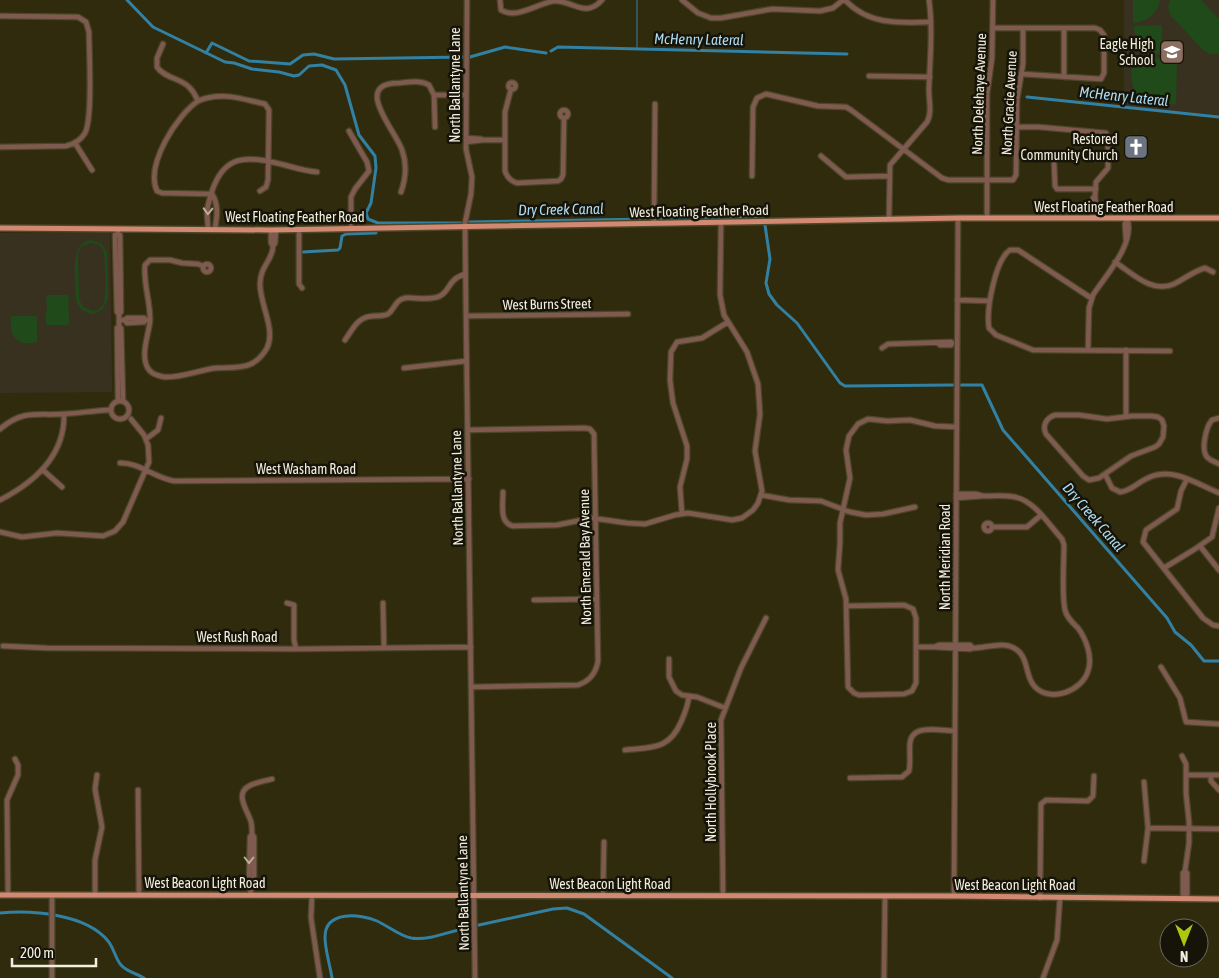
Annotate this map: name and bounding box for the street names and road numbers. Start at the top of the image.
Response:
street label: North Ballantyne Lane [447,27,463,143]
street label: North Delehaye Avenue [969,33,989,155]
street label: North Gracie Avenue [998,50,1020,156]
street label: West Floating Feather Road [1034,199,1174,215]
street label: West Floating Feather Road [629,202,769,220]
street label: West Floating Feather Road [225,209,365,225]
street label: West Burns Street [502,295,592,313]
street label: North Ballantyne Lane [448,430,466,546]
street label: West Washam Road [256,461,356,477]
street label: North Emerald Bay Avenue [576,489,594,625]
street label: North Meridian Road [937,504,953,610]
street label: West Rush Road [196,629,278,645]
street label: North Hollybrook Place [703,722,719,842]
street label: North Ballantyne Lane [454,835,472,951]
street label: West Beacon Light Road [144,875,266,891]
street label: West Beacon Light Road [549,876,671,892]
street label: West Beacon Light Road [954,877,1076,893]

